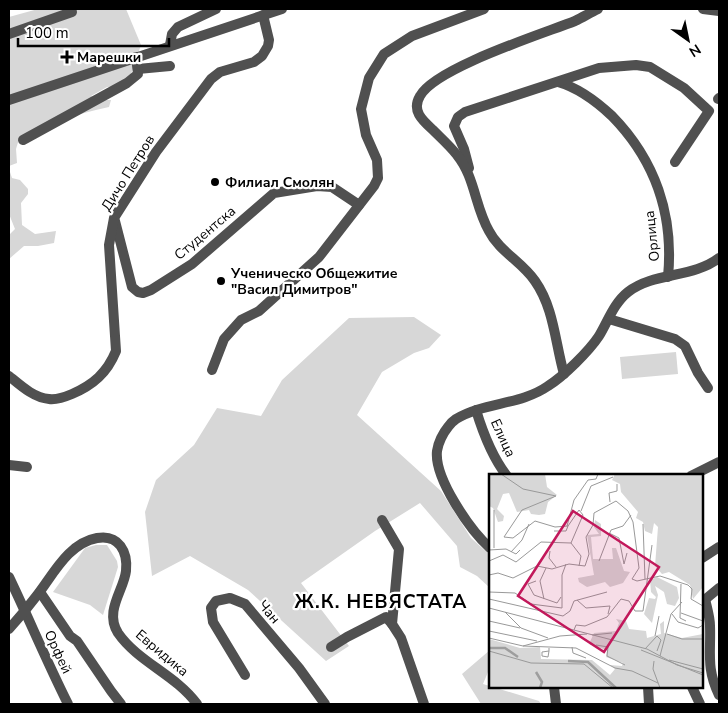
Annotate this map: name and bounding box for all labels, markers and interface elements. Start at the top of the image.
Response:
scale bar [18,15,169,47]
north arrow [663,15,713,65]
text: 100 m [25,23,69,43]
text: N [685,40,704,61]
place label: Марешки [77,48,141,67]
marker: Марешки [61,51,73,63]
street label: Дичо Петров [97,131,159,215]
place label: Филиал Смолян [225,173,335,192]
marker: Филиал Смолян [209,176,221,188]
street label: Студентска [170,202,240,264]
street label: Орлица [640,210,664,262]
place label: Ученическо Общежитие "Васил Димитров" [230,264,398,299]
marker: Ученическо Общежитие "Васил Димитров" [215,275,227,287]
street label: Елица [486,416,520,460]
inset map [489,474,703,688]
district label: Ж.К. НЕВЯСТАТА [295,589,467,615]
street label: Чан [254,596,284,628]
street label: Евридика [132,625,192,681]
street label: Орфей [40,627,76,677]

